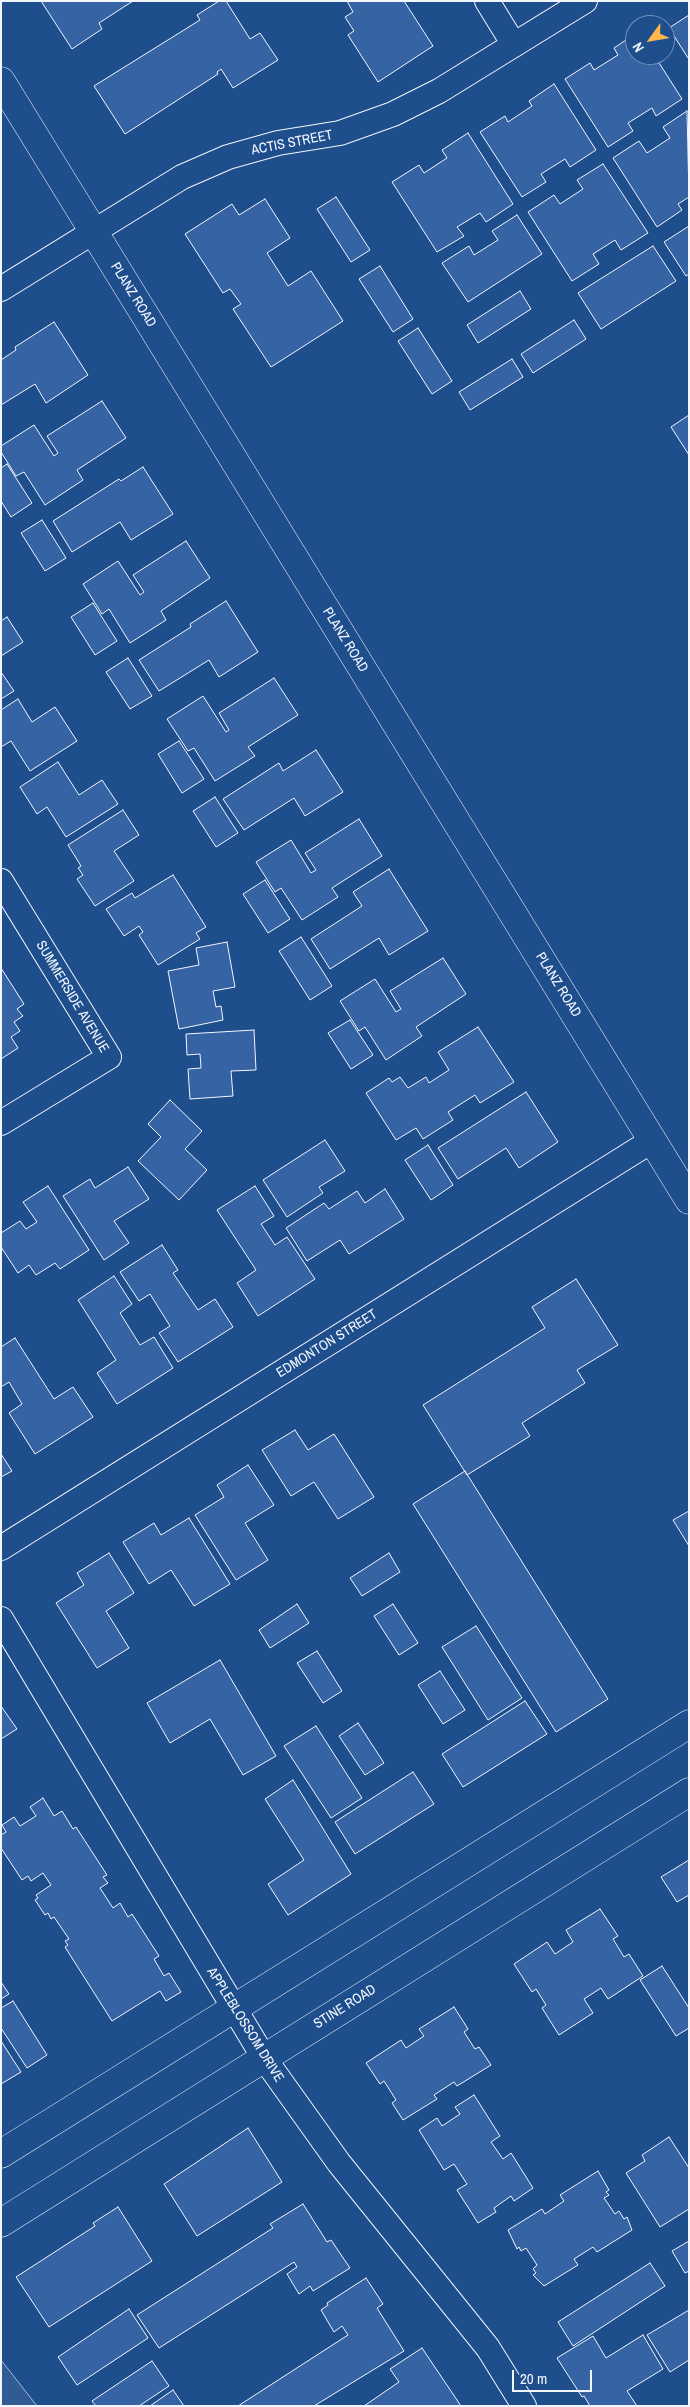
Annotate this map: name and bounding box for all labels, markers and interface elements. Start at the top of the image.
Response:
north arrow [625,15,675,65]
text: N [628,39,648,56]
street label: ACTIS STREET [250,127,334,159]
street label: PLANZ ROAD [106,259,160,331]
street label: PLANZ ROAD [318,604,372,676]
street label: SUMMERSIDE AVENUE [32,938,112,1056]
street label: PLANZ ROAD [531,949,585,1021]
street label: EDMONTON STREET [274,1306,380,1382]
street label: APPLEBLOSSOM DRIVE [203,1965,287,2085]
street label: STINE ROAD [311,1981,379,2033]
scale bar [515,2360,595,2392]
text: 20 m [520,2368,547,2389]

